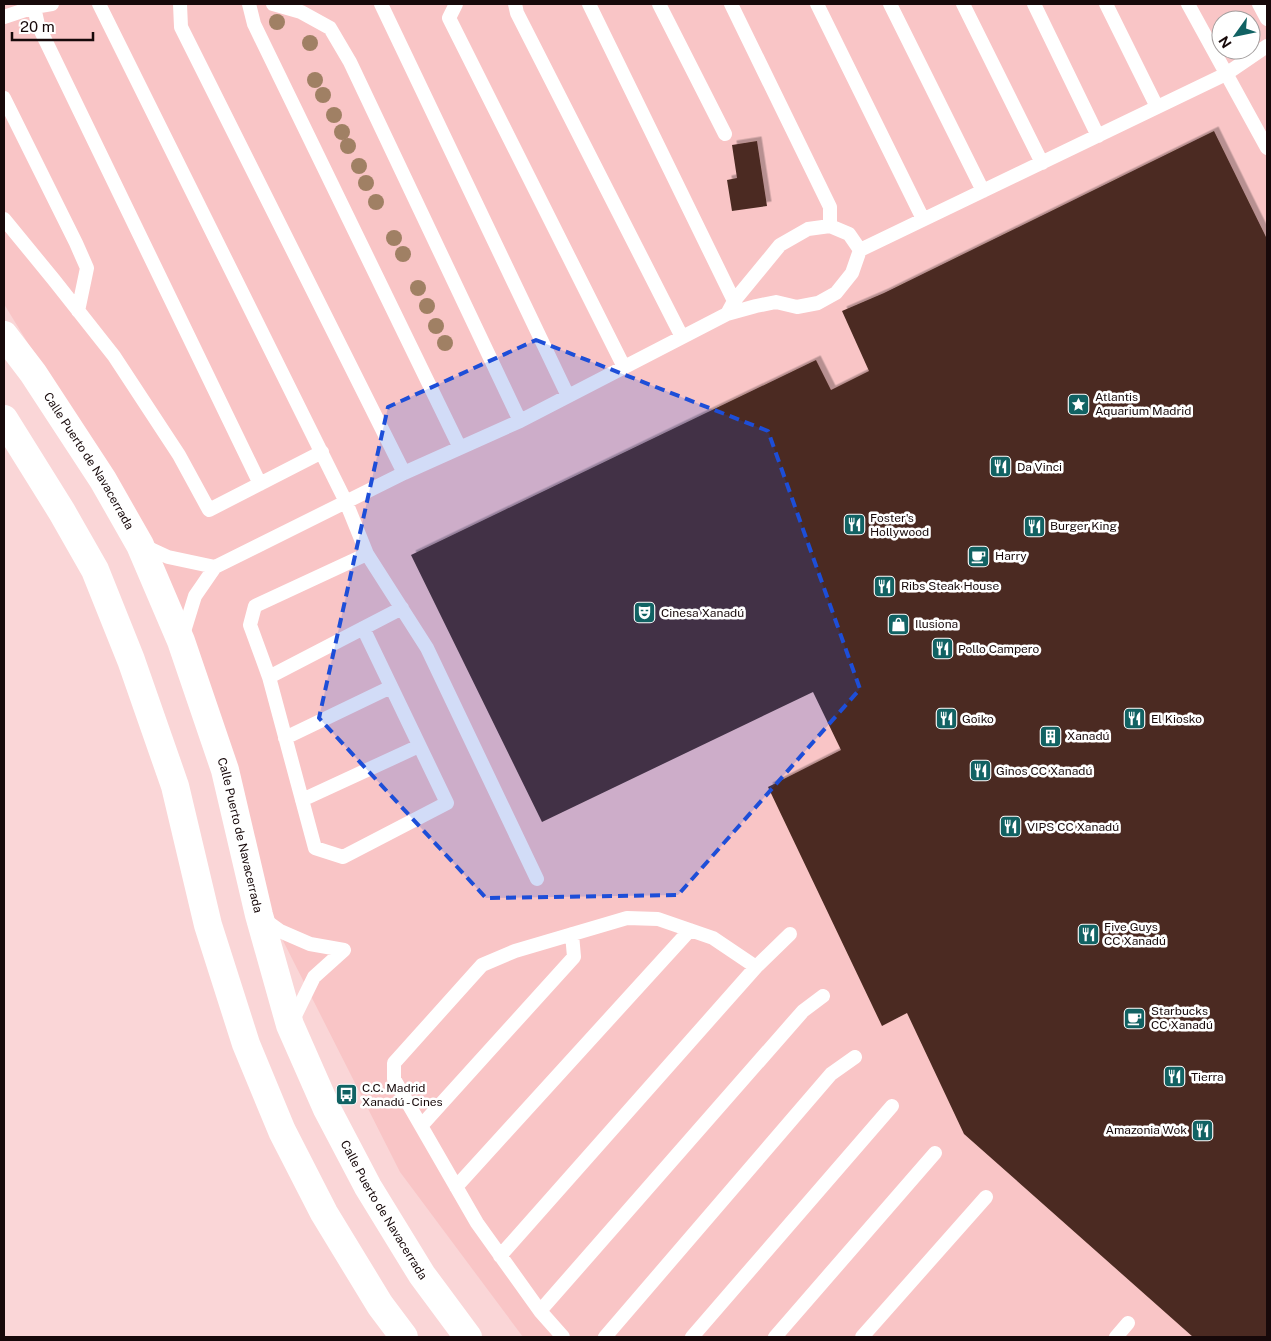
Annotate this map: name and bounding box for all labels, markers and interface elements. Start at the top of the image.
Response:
scale bar [12,10,94,42]
north arrow [1211,10,1261,60]
text: 20 m [20,18,55,35]
text: N [1215,33,1235,51]
street label: Calle Puerto de Navacerrada [41,390,137,532]
place label: Atlantis Aquarium Madrid [1095,390,1191,418]
place icon: Atlantis Aquarium Madrid [1067,392,1091,416]
restaurant icon: Da Vinci [989,455,1013,479]
place label: Da Vinci [1017,460,1062,474]
place label: Foster's Hollywood [870,511,929,539]
restaurant icon: Foster's Hollywood [842,513,866,537]
restaurant icon: Burger King [1022,514,1046,538]
place label: Burger King [1050,519,1117,533]
cafe icon: Harry [967,544,991,568]
place label: Harry [995,549,1027,563]
restaurant icon: Ribs Steak House [873,574,897,598]
place label: Ribs Steak House [901,579,999,593]
theatre icon: Cinesa Xanadú [633,601,657,625]
place label: Cinesa Xanadú [661,606,744,620]
shop icon: Ilusiona [887,612,911,636]
place label: Ilusiona [915,617,958,631]
restaurant icon: Pollo Campero [930,637,954,661]
place label: Pollo Campero [958,642,1039,656]
restaurant icon: Goiko [934,707,958,731]
restaurant icon: El Kiosko [1123,707,1147,731]
place label: Goiko [962,712,994,726]
place label: El Kiosko [1151,712,1202,726]
building icon: Xanadú [1039,724,1063,748]
place label: Xanadú [1067,729,1110,743]
street label: Calle Puerto de Navacerrada [214,756,265,914]
restaurant icon: Ginos CC Xanadú [968,759,992,783]
place label: Ginos CC Xanadú [996,764,1092,778]
restaurant icon: VIPS CC Xanadú [999,815,1023,839]
place label: VIPS CC Xanadú [1027,820,1119,834]
place label: Five Guys CC Xanadú [1104,920,1166,948]
restaurant icon: Five Guys CC Xanadú [1076,922,1100,946]
place label: Starbucks CC Xanadú [1151,1004,1213,1032]
cafe icon: Starbucks CC Xanadú [1123,1006,1147,1030]
restaurant icon: Tierra [1163,1065,1187,1089]
place label: Tierra [1191,1070,1224,1084]
place label: C.C. Madrid Xanadú - Cines [362,1081,443,1109]
bus stop icon: C.C. Madrid Xanadú - Cines [334,1083,358,1107]
restaurant icon: Amazonia Wok [1191,1118,1215,1142]
place label: Amazonia Wok [1105,1123,1187,1137]
street label: Calle Puerto de Navacerrada [338,1138,430,1282]

